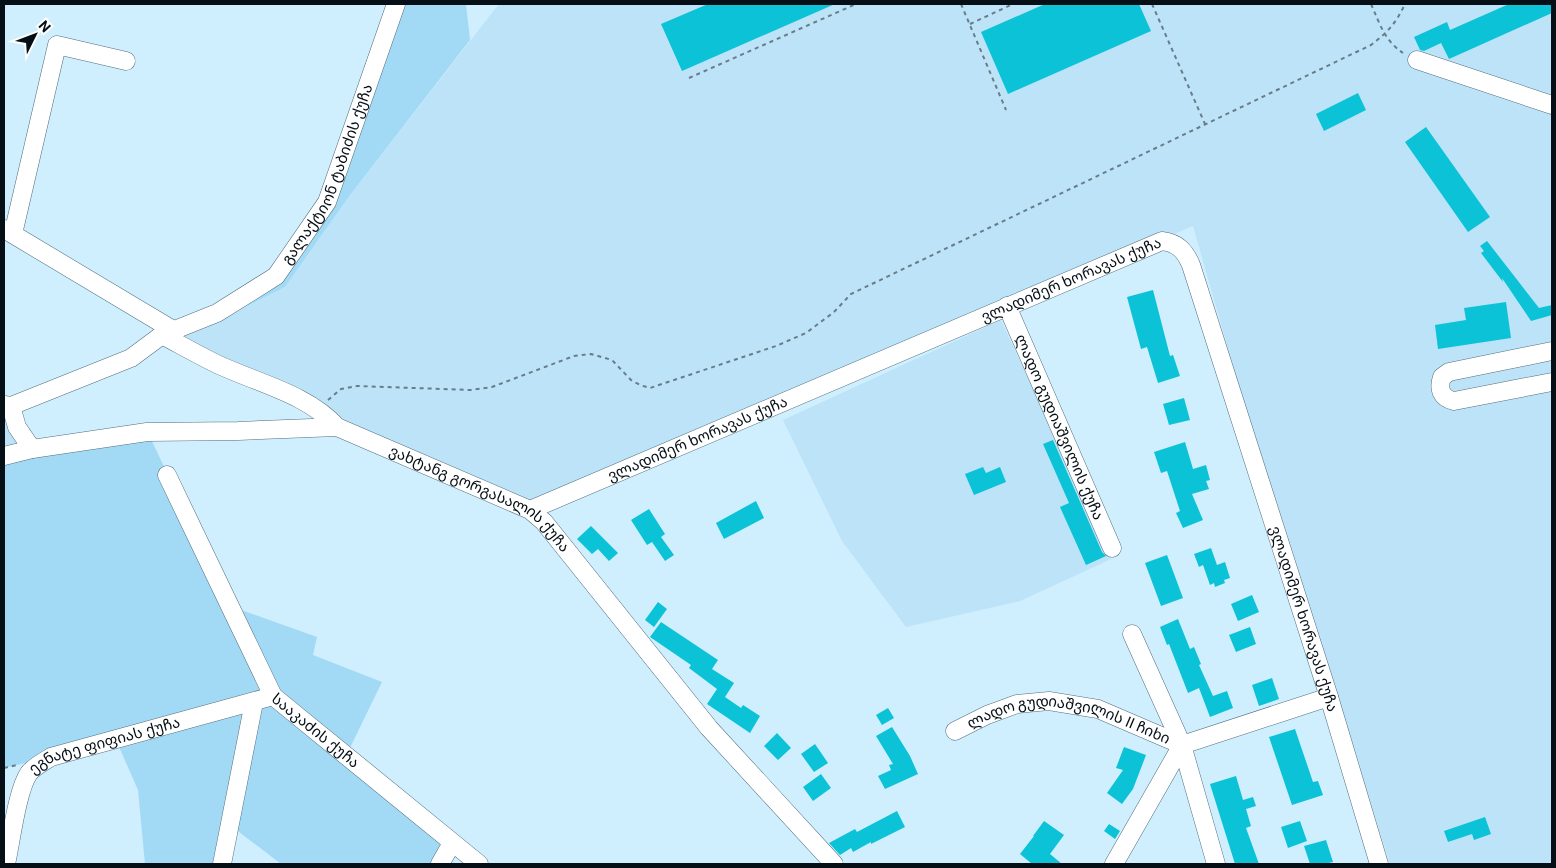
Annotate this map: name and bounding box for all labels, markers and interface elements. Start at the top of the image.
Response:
north arrow [10,10,60,60]
text: N [35,17,54,35]
street label: გალაქტიონ ტაბიძის ქუჩა [278,82,376,268]
street label: ვლადიმერ ხორავას ქუჩა [978,233,1164,326]
street label: ლადო გუდიაშვილის ქუჩა [1011,332,1108,523]
street label: ვლადიმერ ხორავას ქუჩა [605,392,790,485]
street label: ვახტანგ გორგასალის ქუჩა [387,442,574,556]
street label: ვლადიმერ ხორავას ქუჩა [1266,524,1342,714]
street label: სააკაძის ქუჩა [268,690,363,772]
street label: ლადო გუდიაშვილის II ჩიხი [964,692,1173,748]
street label: ეგნატე ფიფიას ქუჩა [25,713,182,778]

